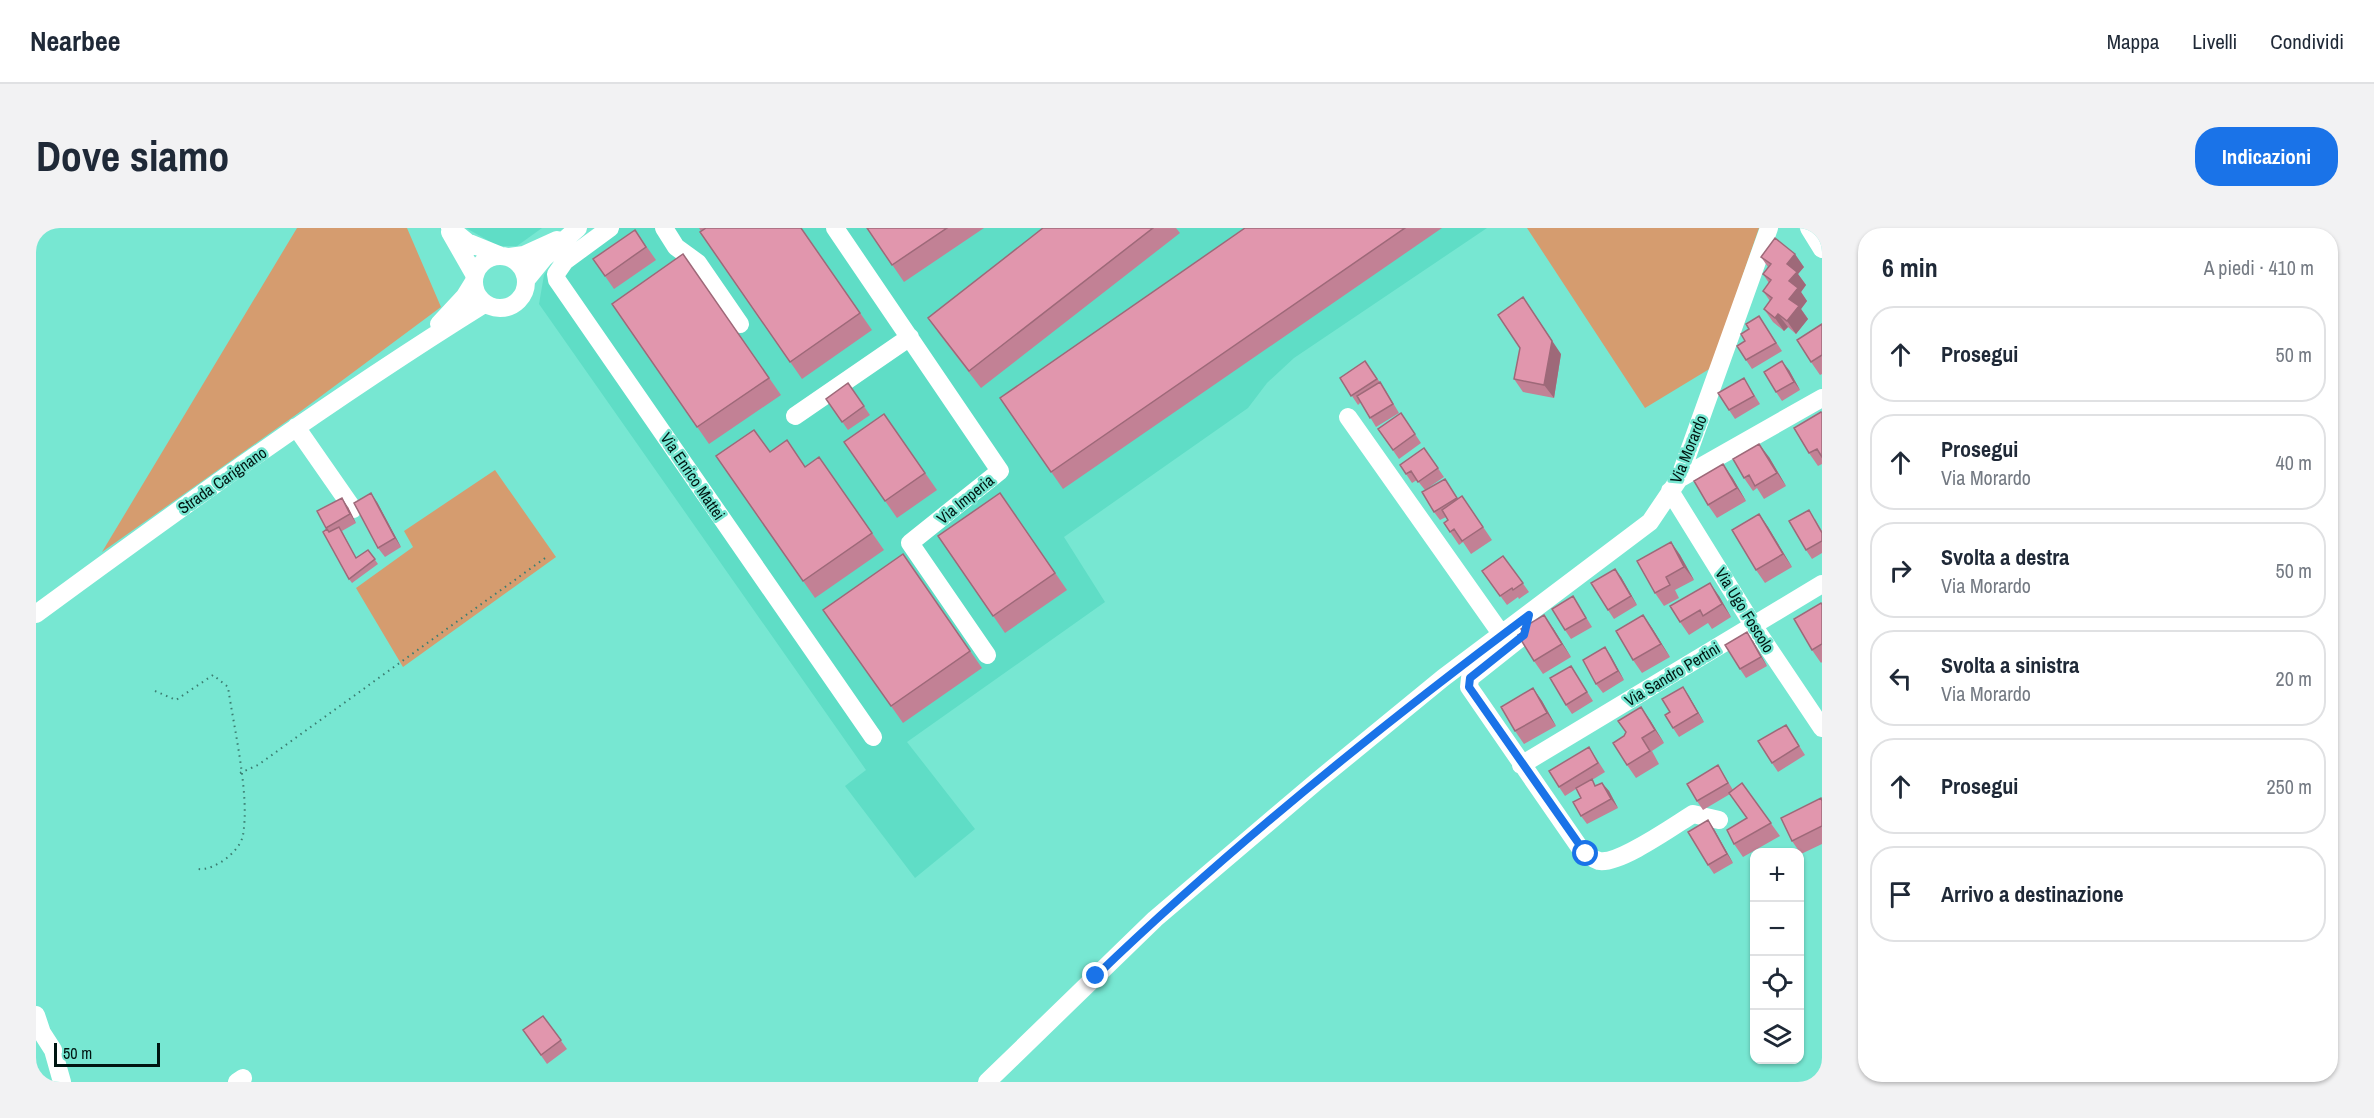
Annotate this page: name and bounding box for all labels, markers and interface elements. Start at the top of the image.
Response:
text: Nearbee [30,22,121,60]
text: Mappa [2107,27,2159,56]
text: Livelli [2192,27,2237,56]
text: Condividi [2270,27,2344,56]
button: Indicazioni [2195,127,2338,186]
text: Dove siamo [36,128,229,184]
text: 6 min [1882,250,1938,285]
text: A piedi · 410 m [2204,254,2314,281]
icon: ahead [1884,338,1917,371]
text: Prosegui [1941,339,2018,369]
text: 50 m [2276,341,2312,368]
street label: Via Morardo [1664,412,1712,486]
street label: Via Enrico Mattei [656,428,730,524]
text: Prosegui [1941,434,2018,464]
street label: Strada Carignano [173,441,271,519]
icon: ahead [1884,446,1917,479]
text: 40 m [2276,449,2312,476]
text: Via Morardo [1941,464,2031,491]
street label: Via Imperia [932,469,999,529]
text: Svolta a destra [1941,542,2069,572]
icon: right [1884,554,1917,587]
text: 50 m [2276,557,2312,584]
street label: Via Ugo Foscolo [1710,563,1780,657]
text: Via Morardo [1941,572,2031,599]
street label: Via Sandro Pertini [1620,637,1724,711]
text: Svolta a sinistra [1941,650,2079,680]
icon: left [1884,662,1917,695]
text: 20 m [2276,665,2312,692]
text: Via Morardo [1941,680,2031,707]
icon: ahead [1884,770,1917,803]
text: Prosegui [1941,771,2018,801]
text: 250 m [2266,773,2312,800]
route start [1572,840,1598,866]
map controls [1750,848,1804,1064]
button: + [1750,848,1804,902]
icon: arrive [1884,878,1917,911]
text: Arrivo a destinazione [1941,879,2123,909]
button: − [1750,902,1804,956]
button: locate [1750,956,1804,1010]
route end [1082,962,1108,988]
button: layers [1750,1010,1804,1064]
scale bar [54,1040,160,1068]
text: 50 m [63,1042,92,1064]

